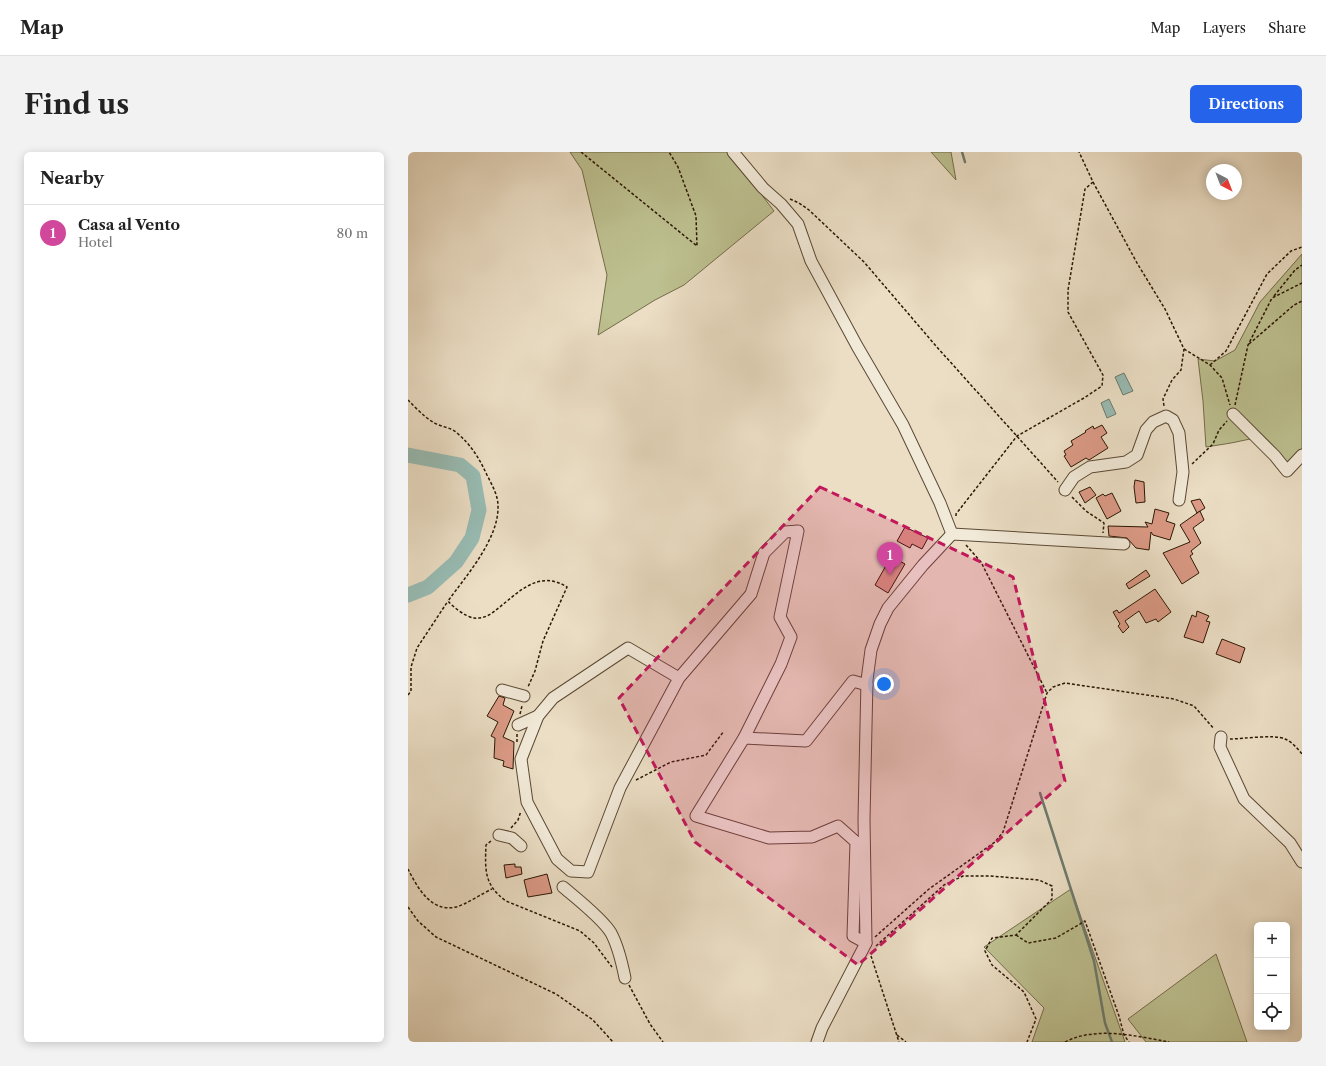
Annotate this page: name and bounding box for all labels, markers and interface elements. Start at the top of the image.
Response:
text: Map [20,16,64,39]
text: Map [1150,19,1180,37]
text: Layers [1202,19,1246,37]
text: Share [1268,19,1306,37]
button: Directions [1190,85,1302,123]
text: Find us [24,87,129,121]
north arrow [1206,164,1242,200]
text: Nearby [40,168,104,188]
text: Casa al Vento [78,215,180,234]
text: 1 [50,225,56,241]
text: 80 m [336,225,368,241]
text: Hotel [78,234,113,250]
pin: 1 [877,542,903,575]
your location [874,674,894,694]
map controls [1254,922,1290,1030]
button: + [1254,922,1290,958]
button: − [1254,958,1290,994]
button: locate [1254,994,1290,1030]

